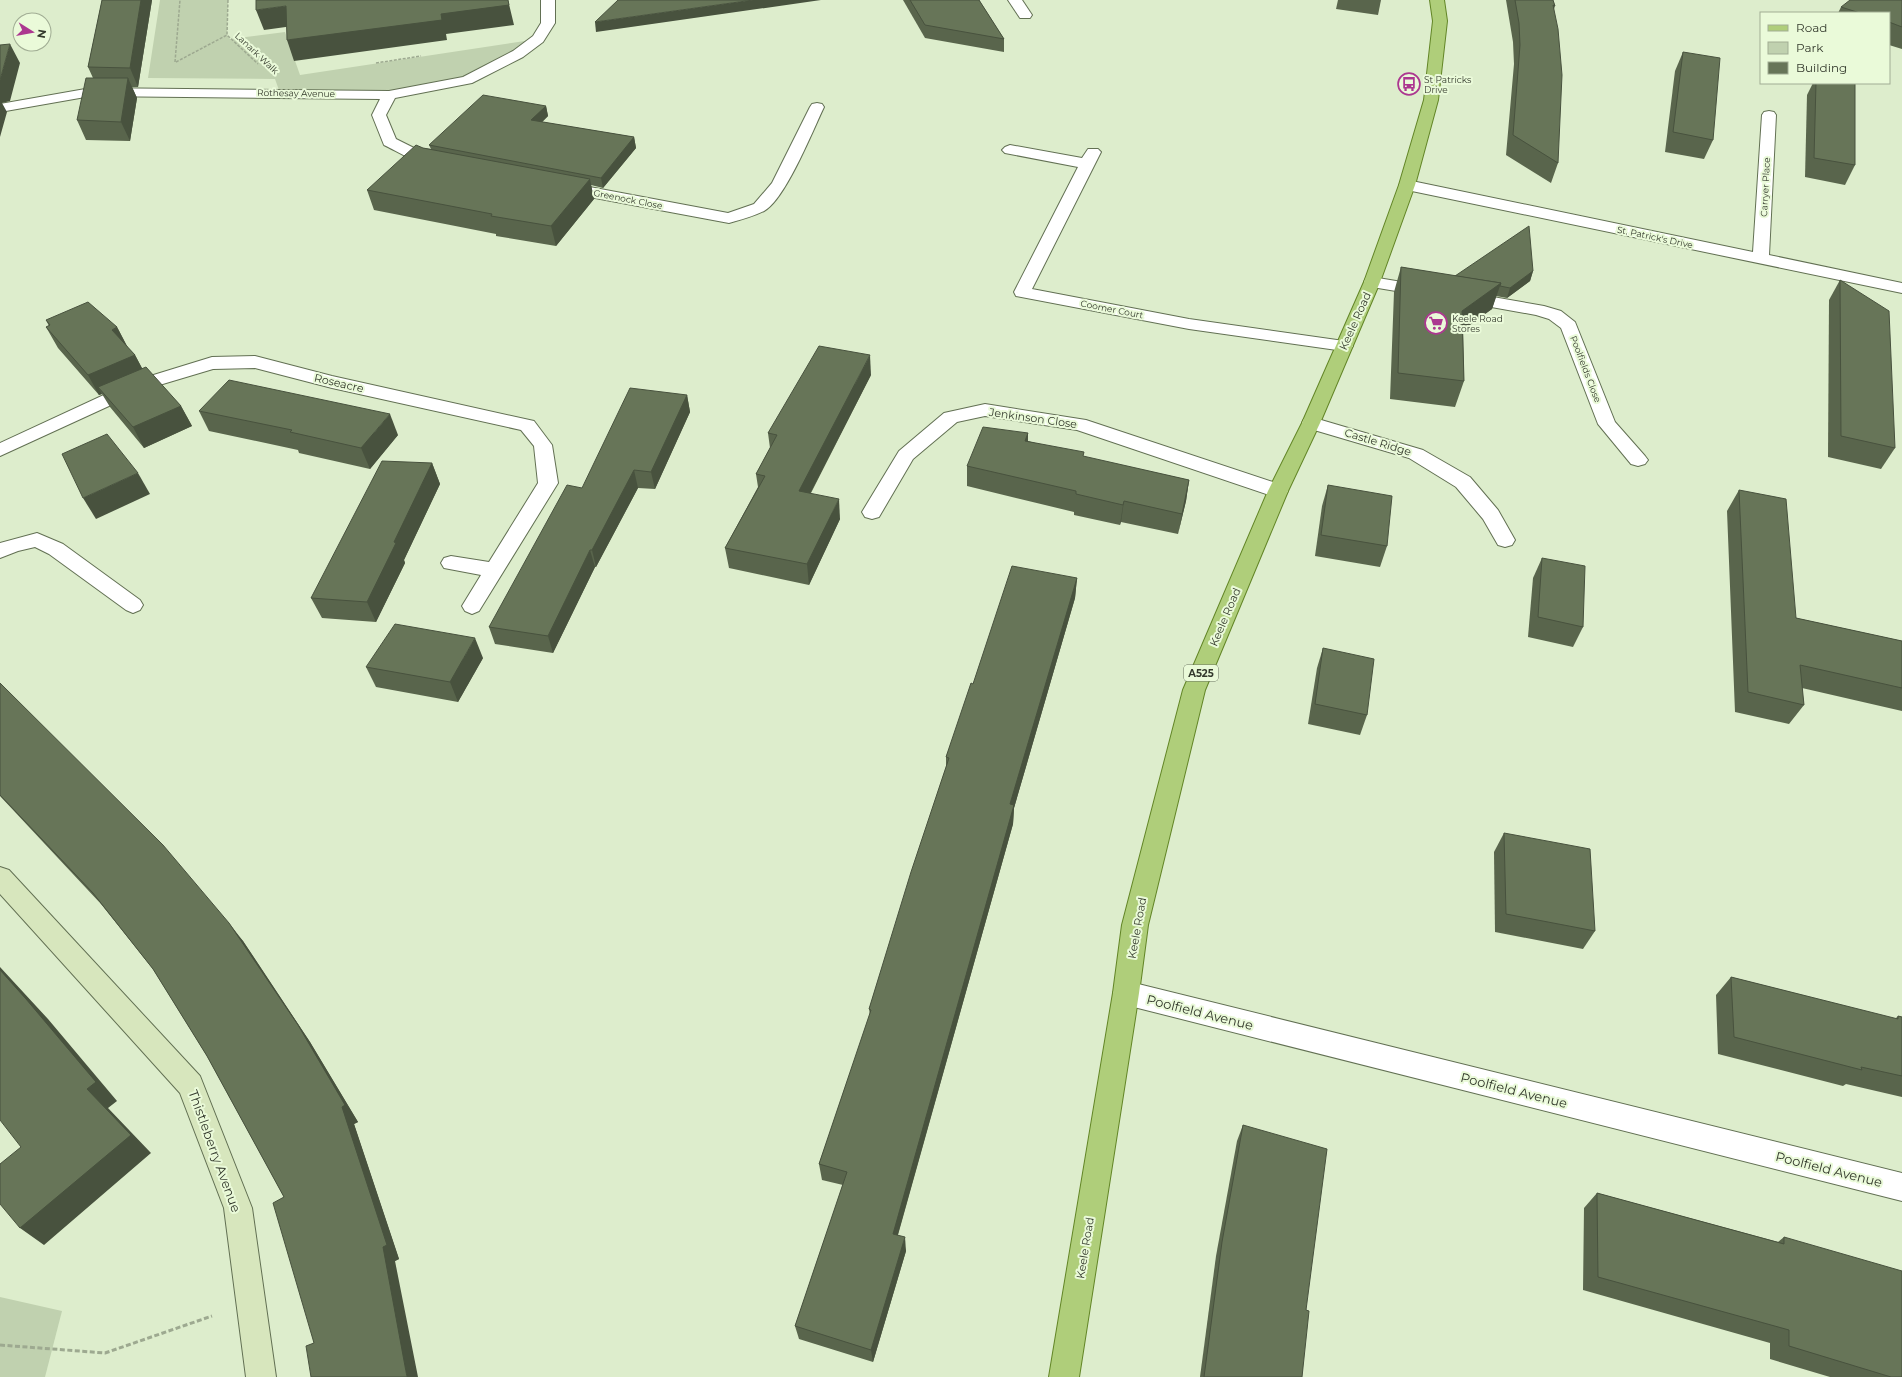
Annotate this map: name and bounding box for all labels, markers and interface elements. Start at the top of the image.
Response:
north arrow [12,12,52,52]
legend [1760,12,1890,84]
text: Road [1796,20,1827,35]
text: N [34,28,50,40]
street label: Lanark Walk [233,30,282,77]
text: Park [1796,40,1824,55]
text: Building [1796,60,1847,75]
bus stop icon: St Patricks Drive [1396,71,1422,97]
place label: St Patricks Drive [1424,74,1472,95]
street label: Rothesay Avenue [257,87,336,99]
street label: Carryer Place [1758,156,1772,217]
street label: Greenock Close [593,187,664,211]
street label: St. Patrick's Drive [1616,224,1695,251]
street label: Keele Road [1336,290,1374,352]
street label: Coomer Court [1080,298,1145,321]
supermarket icon: Keele Road Stores [1423,310,1449,336]
place label: Keele Road Stores [1452,313,1503,334]
street label: Poolfields Close [1568,334,1604,404]
street label: Roseacre [313,371,365,396]
street label: Jenkinson Close [987,405,1078,431]
street label: Castle Ridge [1343,425,1413,459]
street label: Keele Road [1206,586,1244,648]
road number: A525 [1184,665,1218,681]
street label: Keele Road [1125,896,1149,960]
street label: Poolfield Avenue [1145,991,1255,1033]
street label: Poolfield Avenue [1459,1069,1569,1111]
street label: Thistleberry Avenue [185,1088,245,1215]
street label: Poolfield Avenue [1774,1148,1884,1190]
street label: Keele Road [1073,1216,1097,1280]

